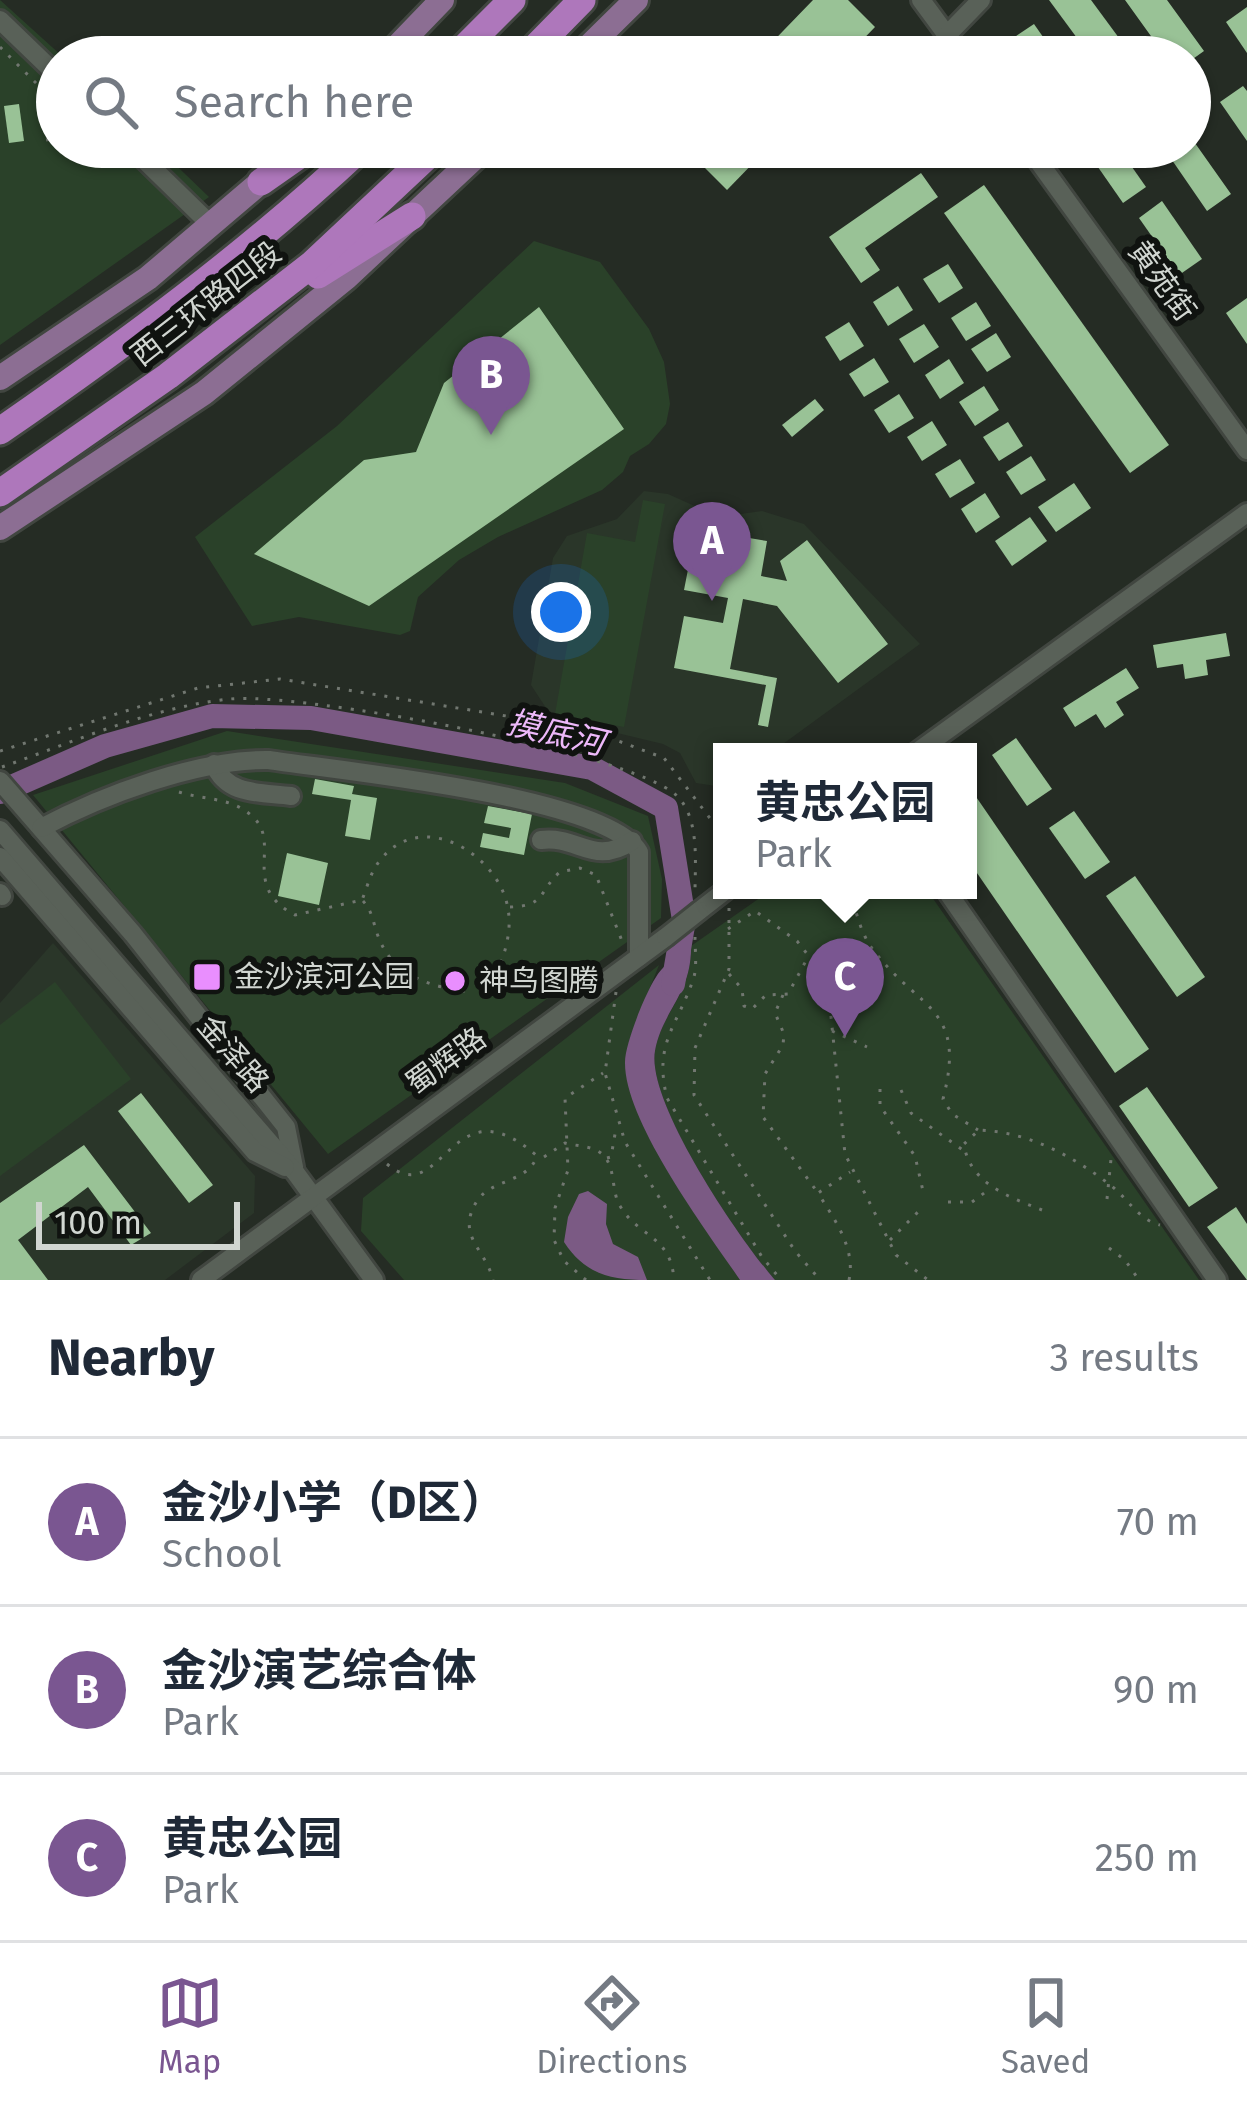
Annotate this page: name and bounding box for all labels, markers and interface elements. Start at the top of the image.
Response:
search box [36,36,1211,168]
icon: search [78,69,144,135]
text: Search here [174,75,414,129]
street label: 西三环路四段 [124,234,288,374]
street label: 黄苑街 [1121,234,1203,328]
pin: B [452,336,530,435]
pin: A [673,502,751,601]
your location [531,582,591,642]
water label: 摸底河 [503,702,614,765]
popup [713,743,977,899]
text: 黄忠公园 [755,776,935,830]
text: Park [755,831,832,877]
pin: C [806,938,884,1037]
place label: 金沙滨河公园 [234,959,414,995]
marker: 金沙滨河公园 [191,961,223,993]
place label: 神鸟图腾 [479,963,599,999]
marker: 神鸟图腾 [442,968,468,994]
street label: 金泽路 [190,1008,276,1100]
street label: 蜀辉路 [399,1020,493,1102]
scale bar [36,1196,240,1249]
text: 100 m [54,1203,142,1243]
text: Nearby [48,1327,214,1389]
text: 3 results [1049,1335,1199,1381]
text: 金沙小学（D区） [162,1476,506,1530]
text: A [75,1499,99,1545]
text: 70 m [1117,1499,1199,1545]
text: School [162,1531,282,1577]
text: 金沙演艺综合体 [162,1644,477,1698]
text: B [75,1667,99,1713]
text: 90 m [1113,1667,1199,1713]
text: Park [162,1699,239,1745]
text: 黄忠公园 [162,1812,342,1866]
text: C [76,1835,98,1881]
text: 250 m [1095,1835,1199,1881]
text: Park [162,1867,239,1913]
tab: Map [157,1970,223,2082]
tab: Directions [536,1970,688,2082]
tab: Saved [1001,1970,1090,2082]

